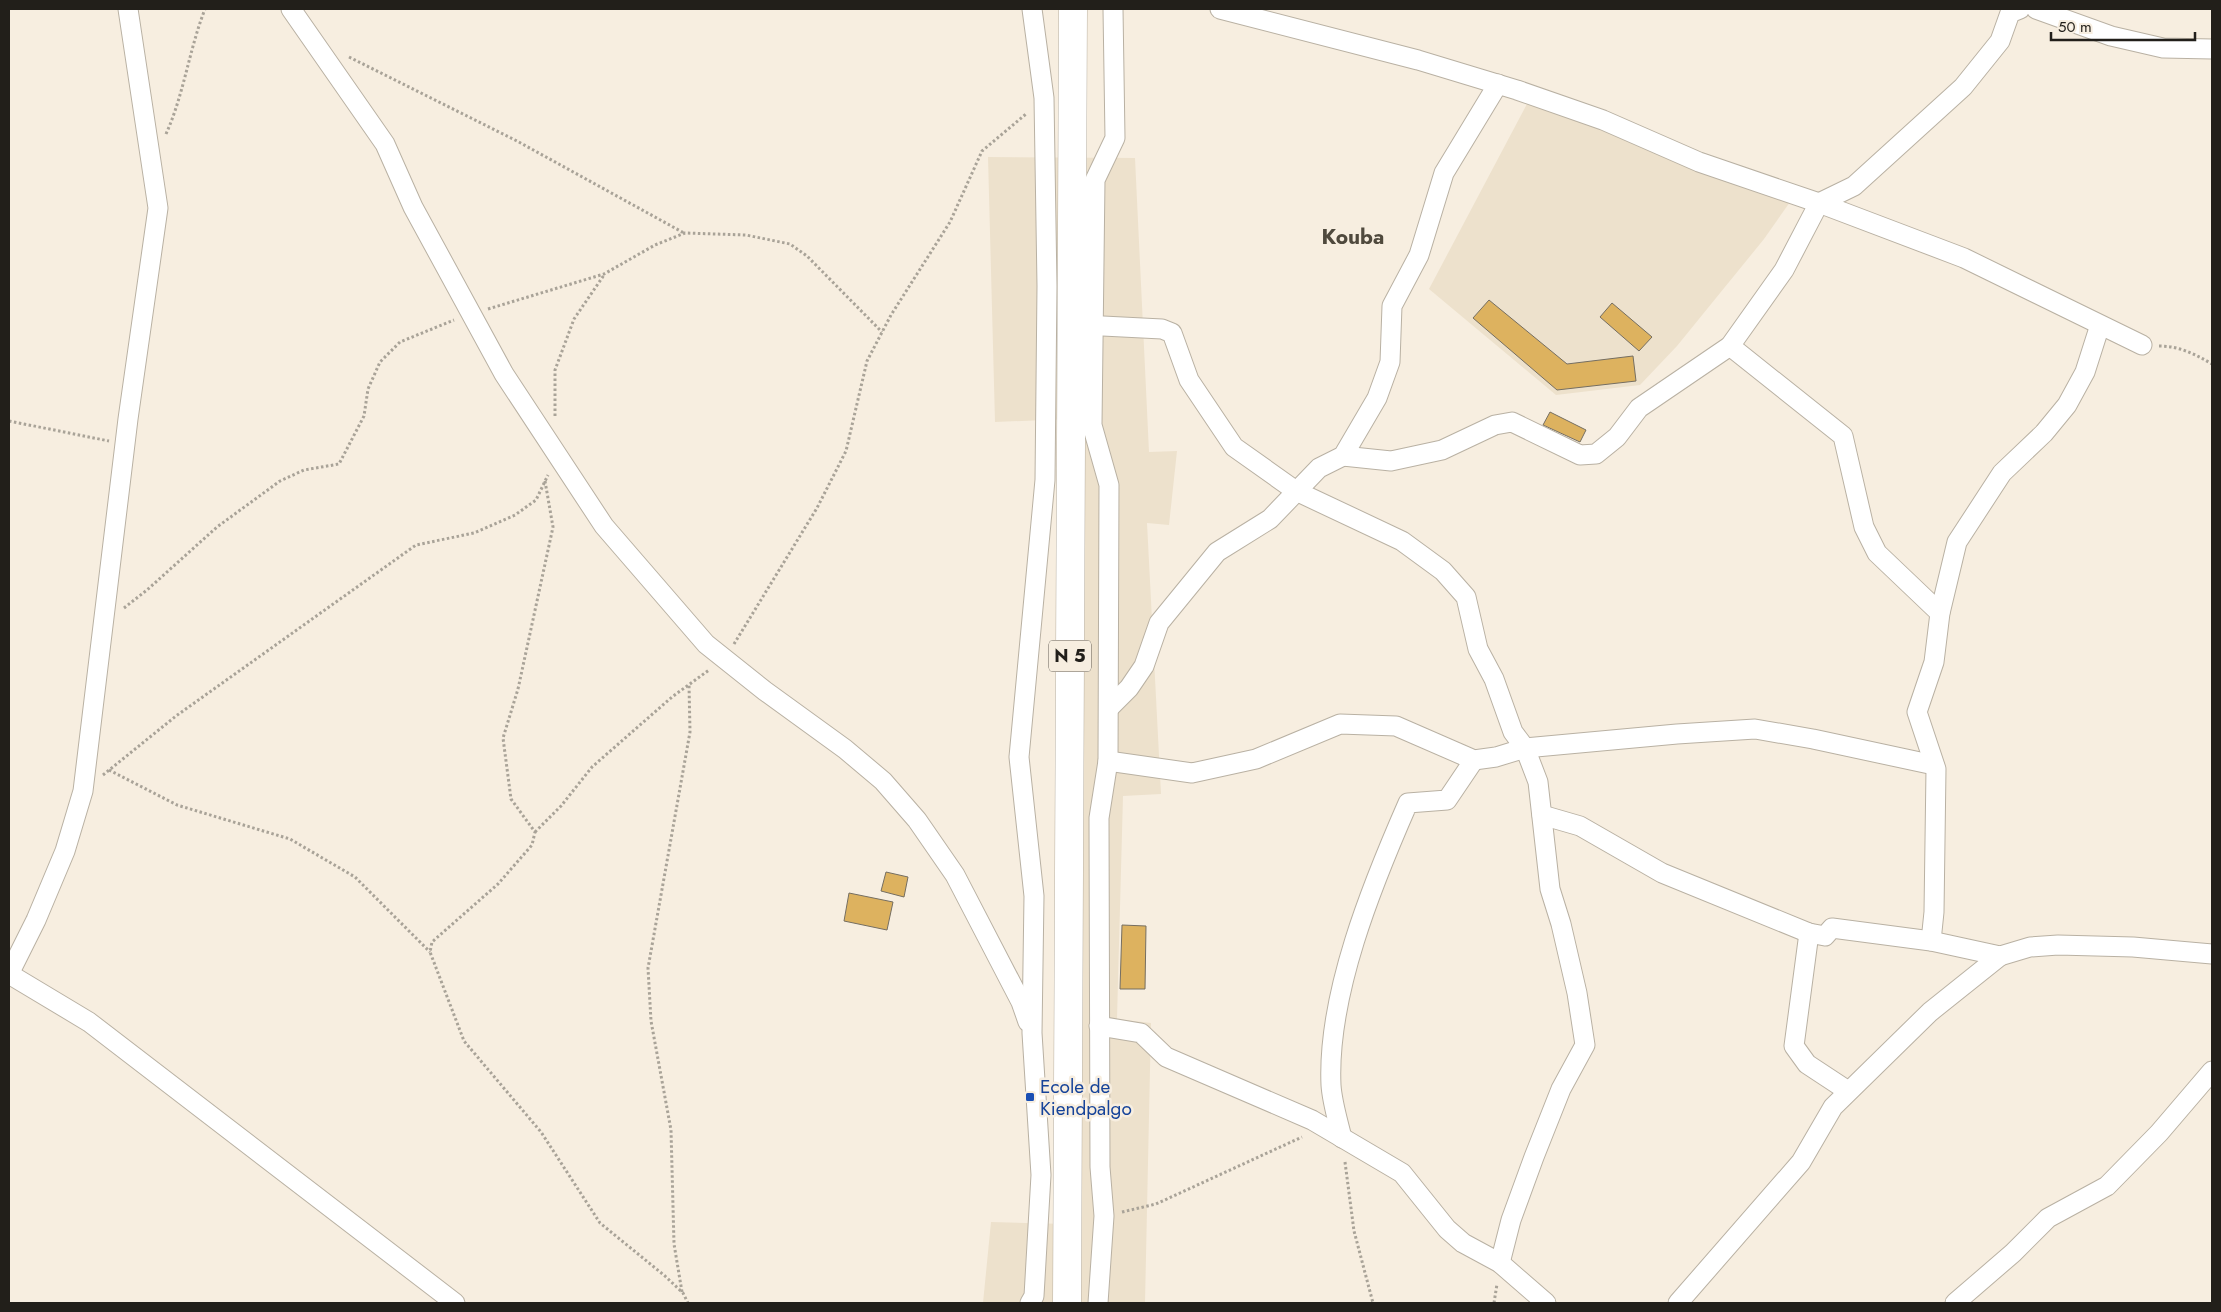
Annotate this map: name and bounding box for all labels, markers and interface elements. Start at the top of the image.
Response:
scale bar [2051,10,2195,42]
text: 50 m [2058,16,2092,38]
district label: Kouba [1322,222,1384,252]
road number: N 5 [1049,640,1091,671]
place label: Ecole de Kiendpalgo [1040,1073,1132,1122]
marker: Ecole de Kiendpalgo [1024,1091,1036,1103]

